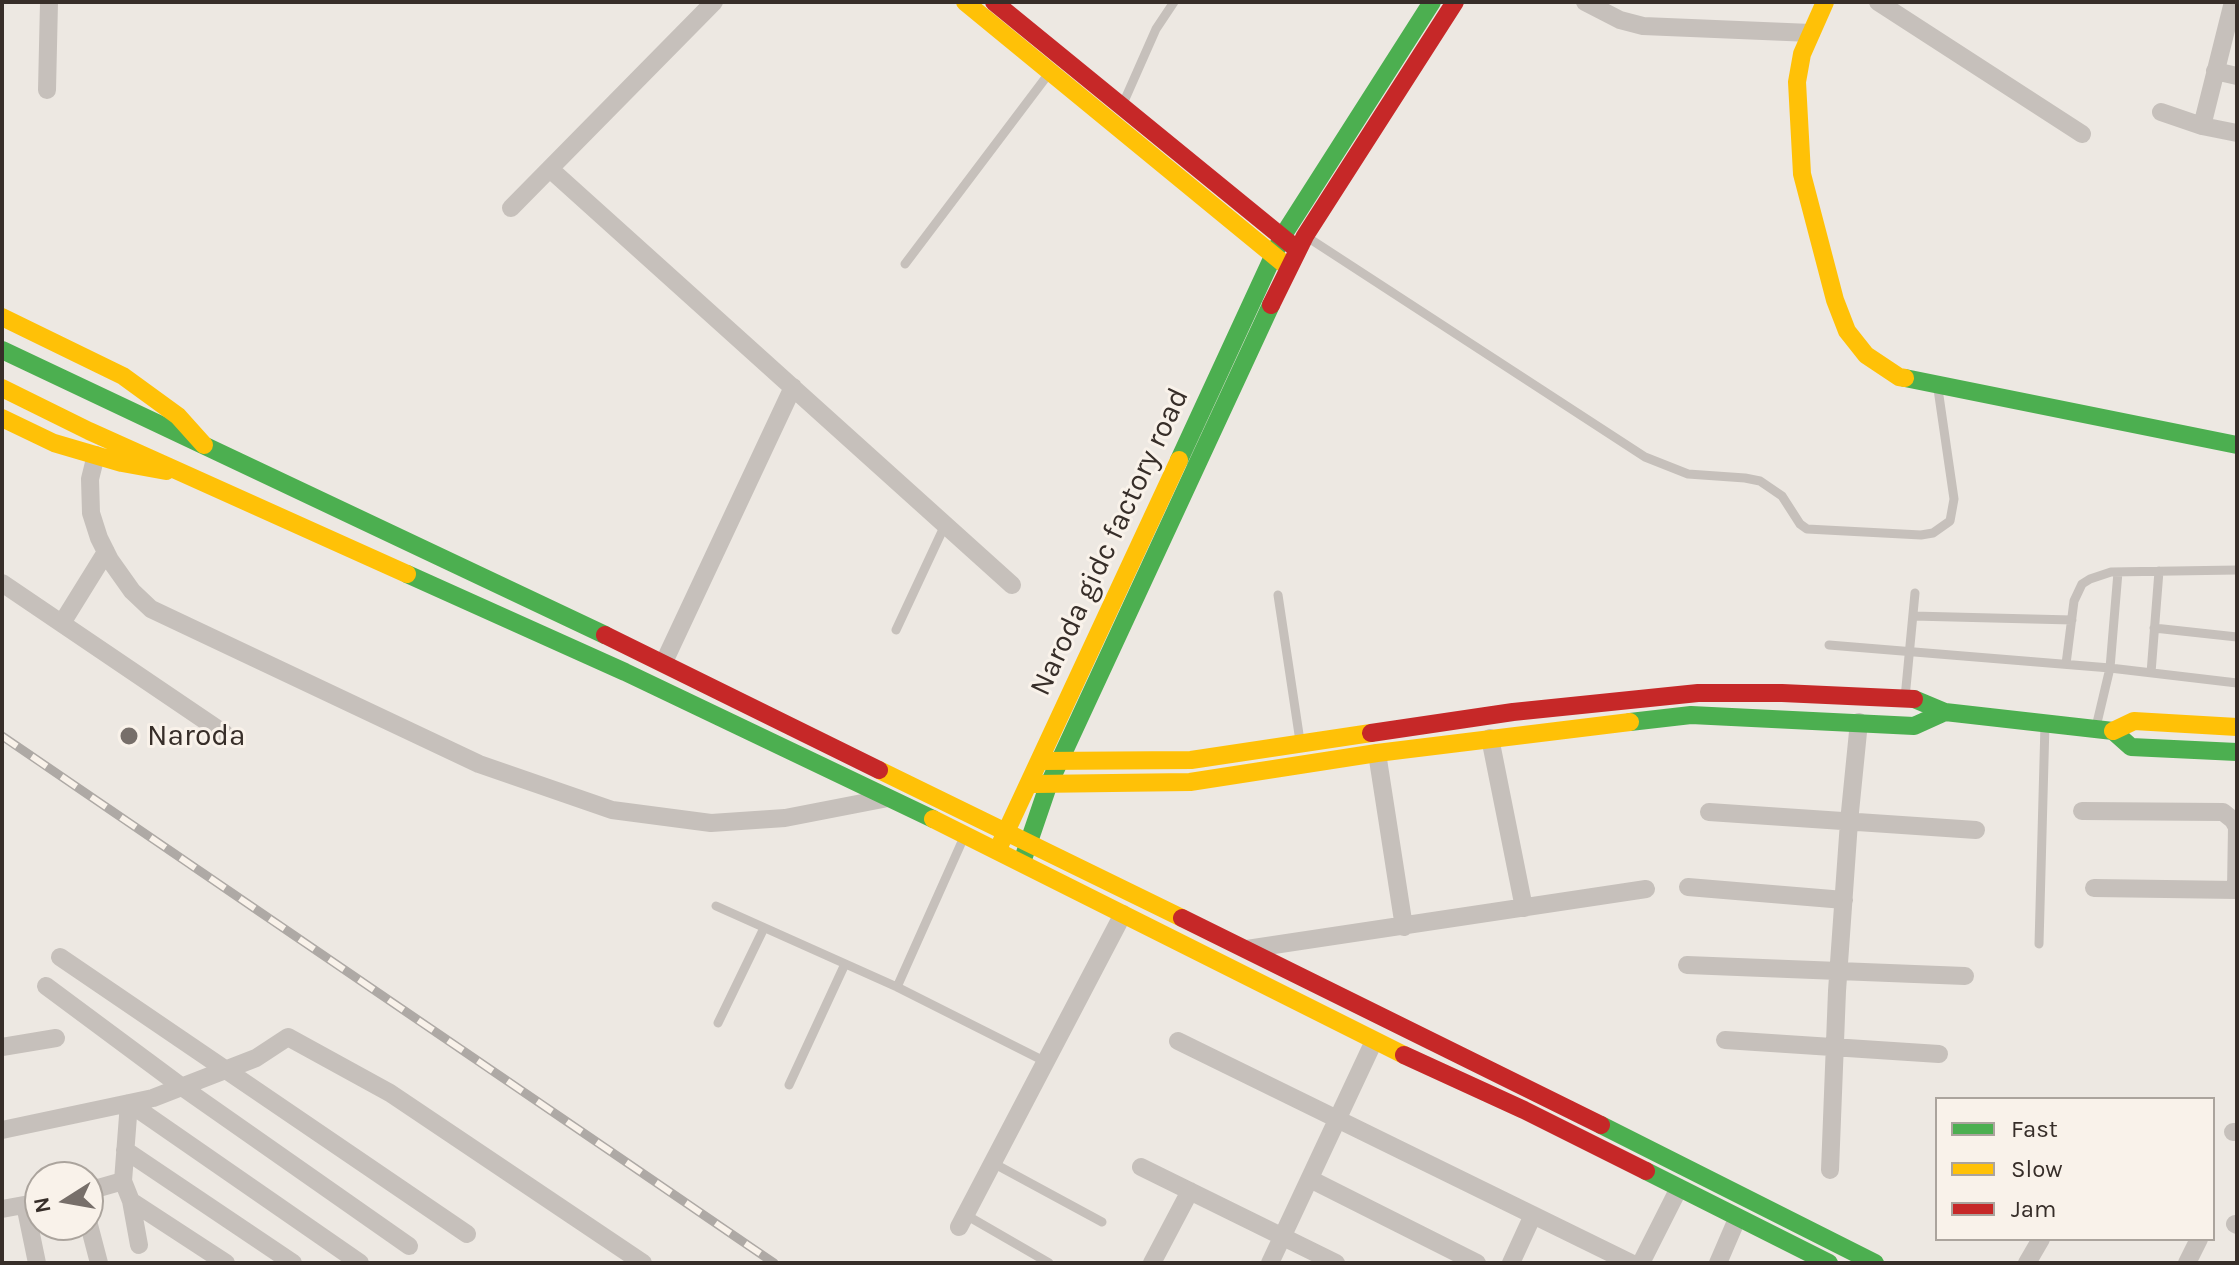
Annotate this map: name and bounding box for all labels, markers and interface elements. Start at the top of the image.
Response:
street label: Naroda gidc factory road [1023,382,1197,702]
place label: Naroda [147,718,246,754]
marker: Naroda [118,725,140,747]
legend [1935,1097,2215,1241]
text: Fast [2011,1115,2058,1143]
text: Slow [2011,1155,2063,1183]
north arrow [24,1161,104,1241]
text: N [28,1195,57,1215]
text: Jam [2011,1195,2056,1223]

